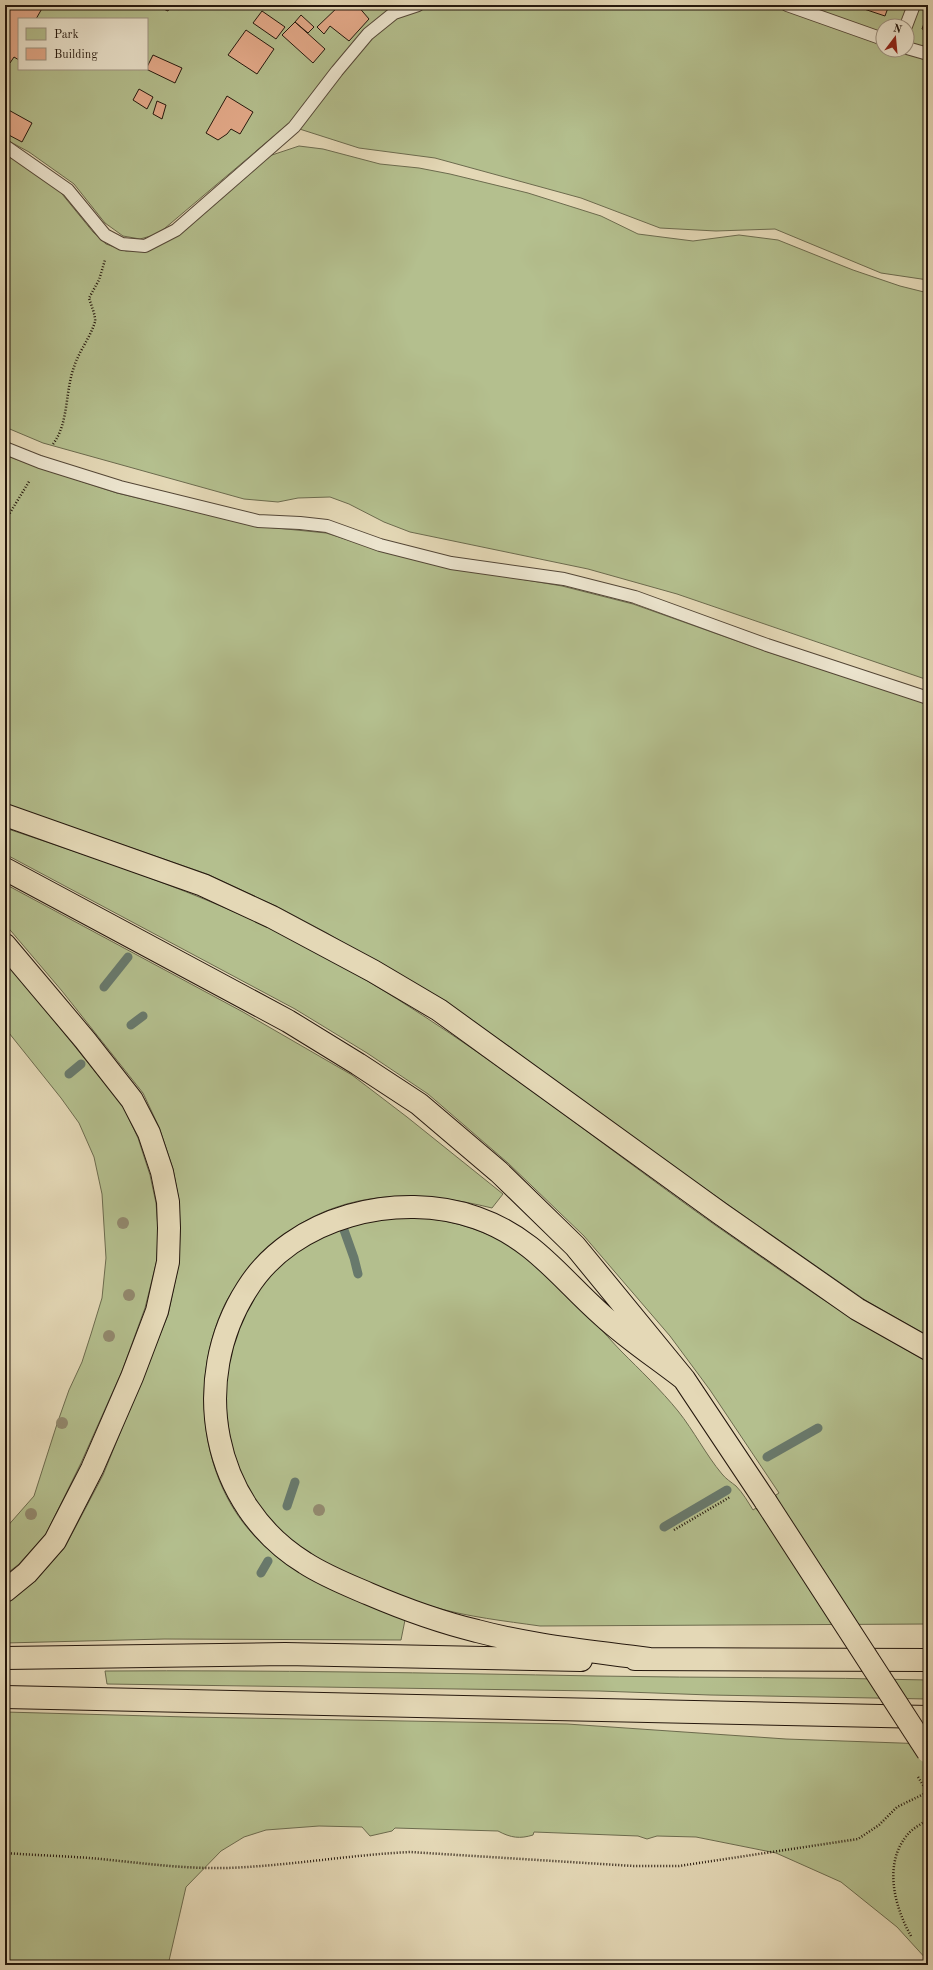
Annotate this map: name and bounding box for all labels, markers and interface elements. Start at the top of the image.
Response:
legend [18,18,148,70]
north arrow [875,18,915,58]
text: N [892,23,903,36]
text: Park [54,29,79,41]
text: Building [54,49,98,61]

